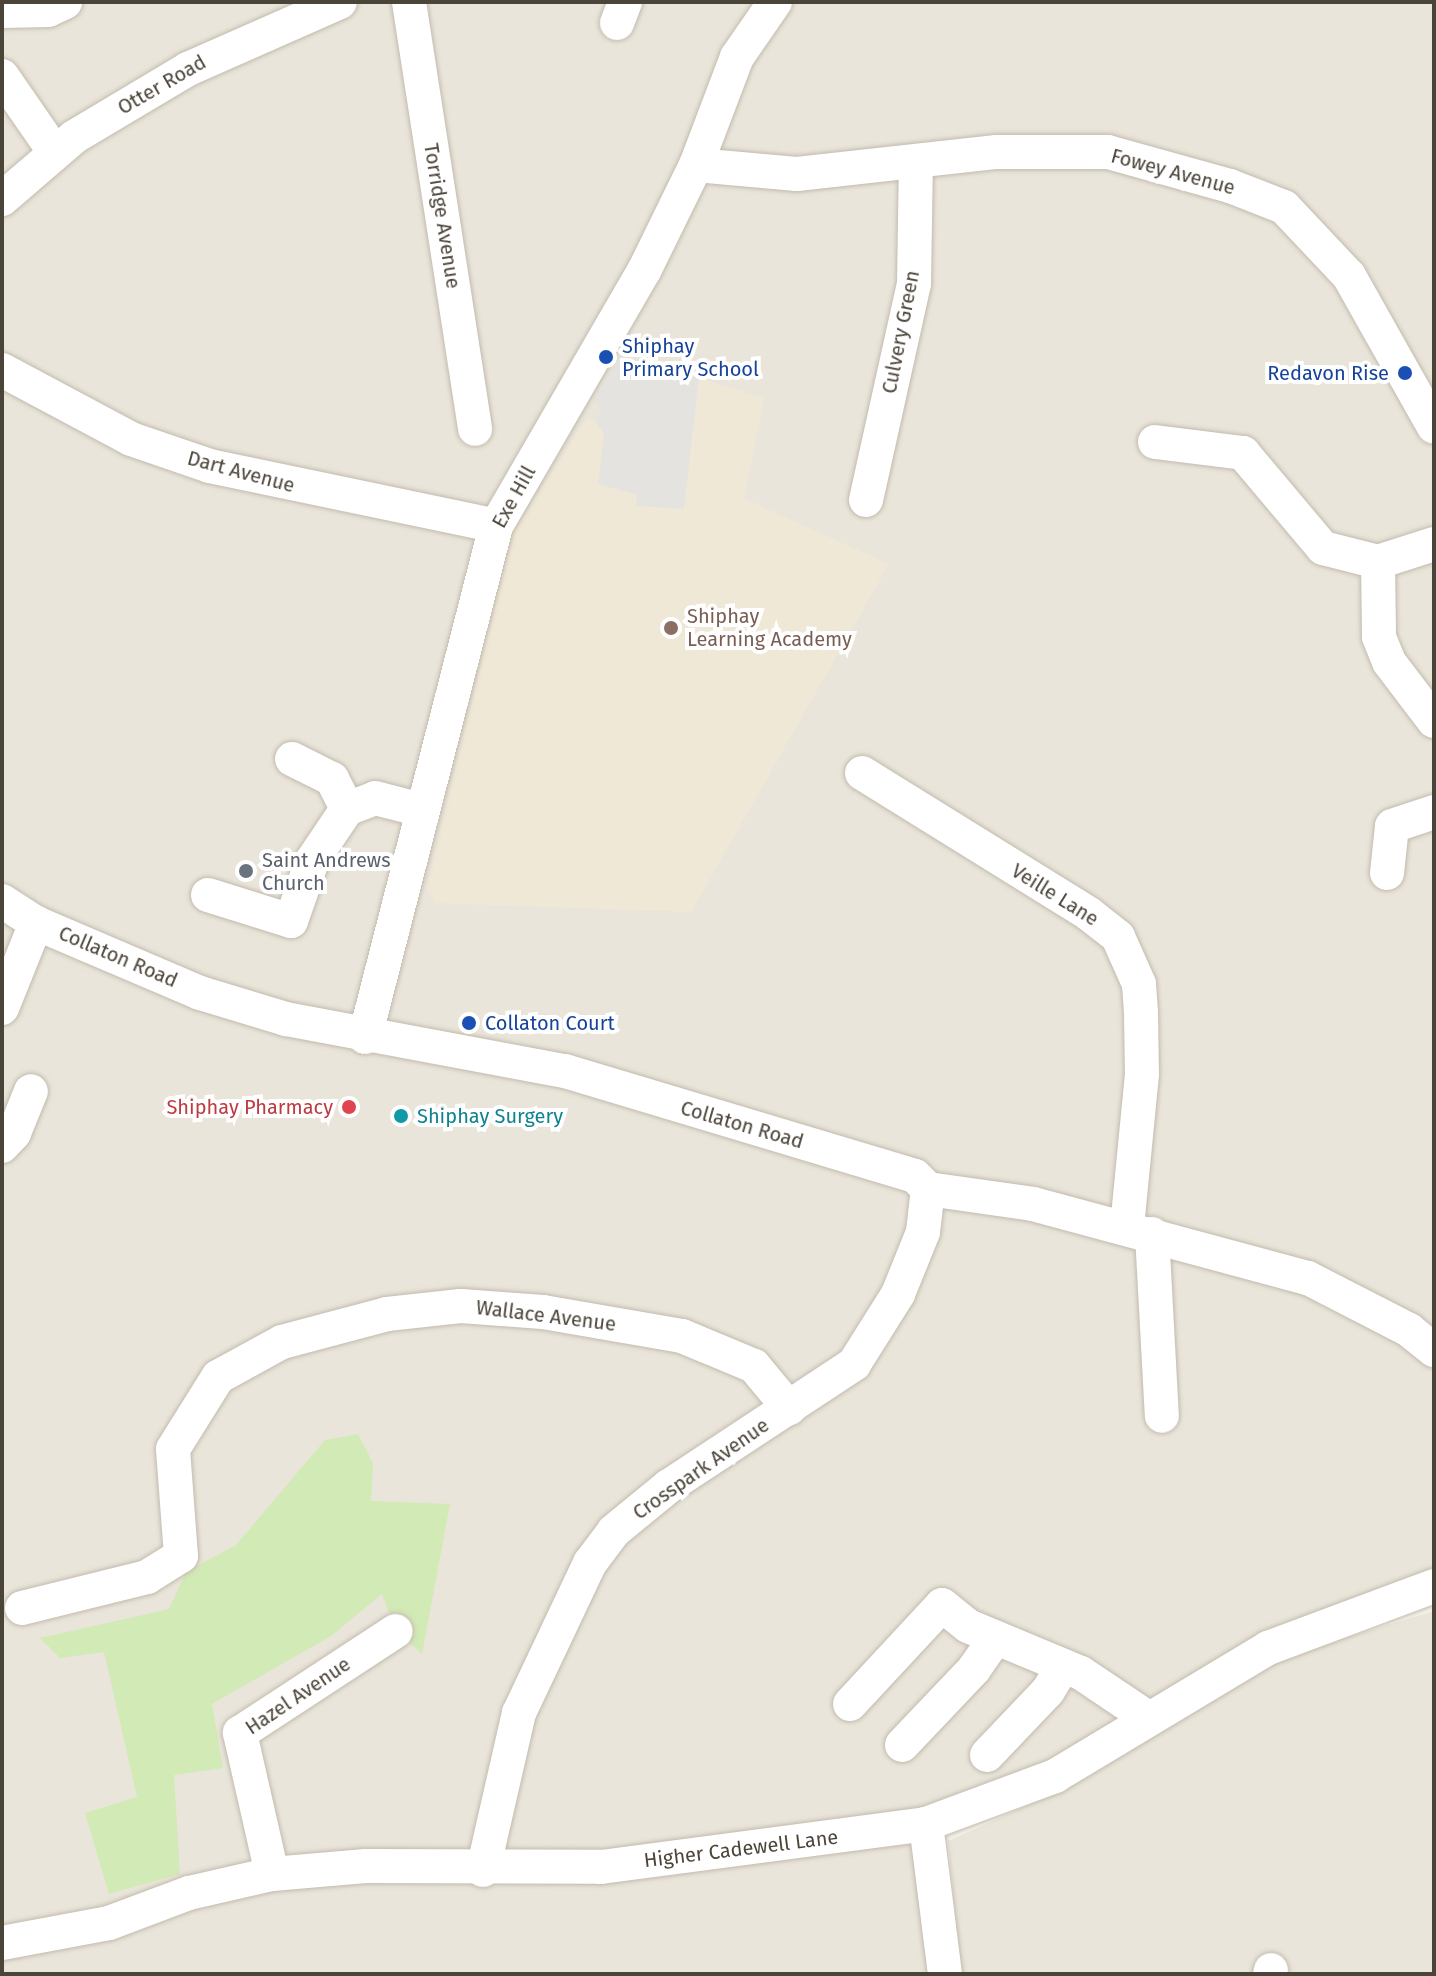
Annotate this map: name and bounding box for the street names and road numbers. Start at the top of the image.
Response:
street label: Otter Road [114,50,210,120]
street label: Torridge Avenue [419,142,465,290]
street label: Fowey Avenue [1108,144,1238,200]
street label: Culvery Green [877,268,925,396]
street label: Dart Avenue [185,446,297,498]
street label: Exe Hill [487,462,541,532]
street label: Veille Lane [1007,859,1103,931]
street label: Collaton Road [55,921,181,993]
street label: Collaton Road [678,1096,806,1154]
street label: Wallace Avenue [475,1296,617,1336]
street label: Crosspark Avenue [628,1413,774,1525]
street label: Hazel Avenue [241,1652,355,1740]
street label: Higher Cadewell Lane [642,1825,840,1873]

